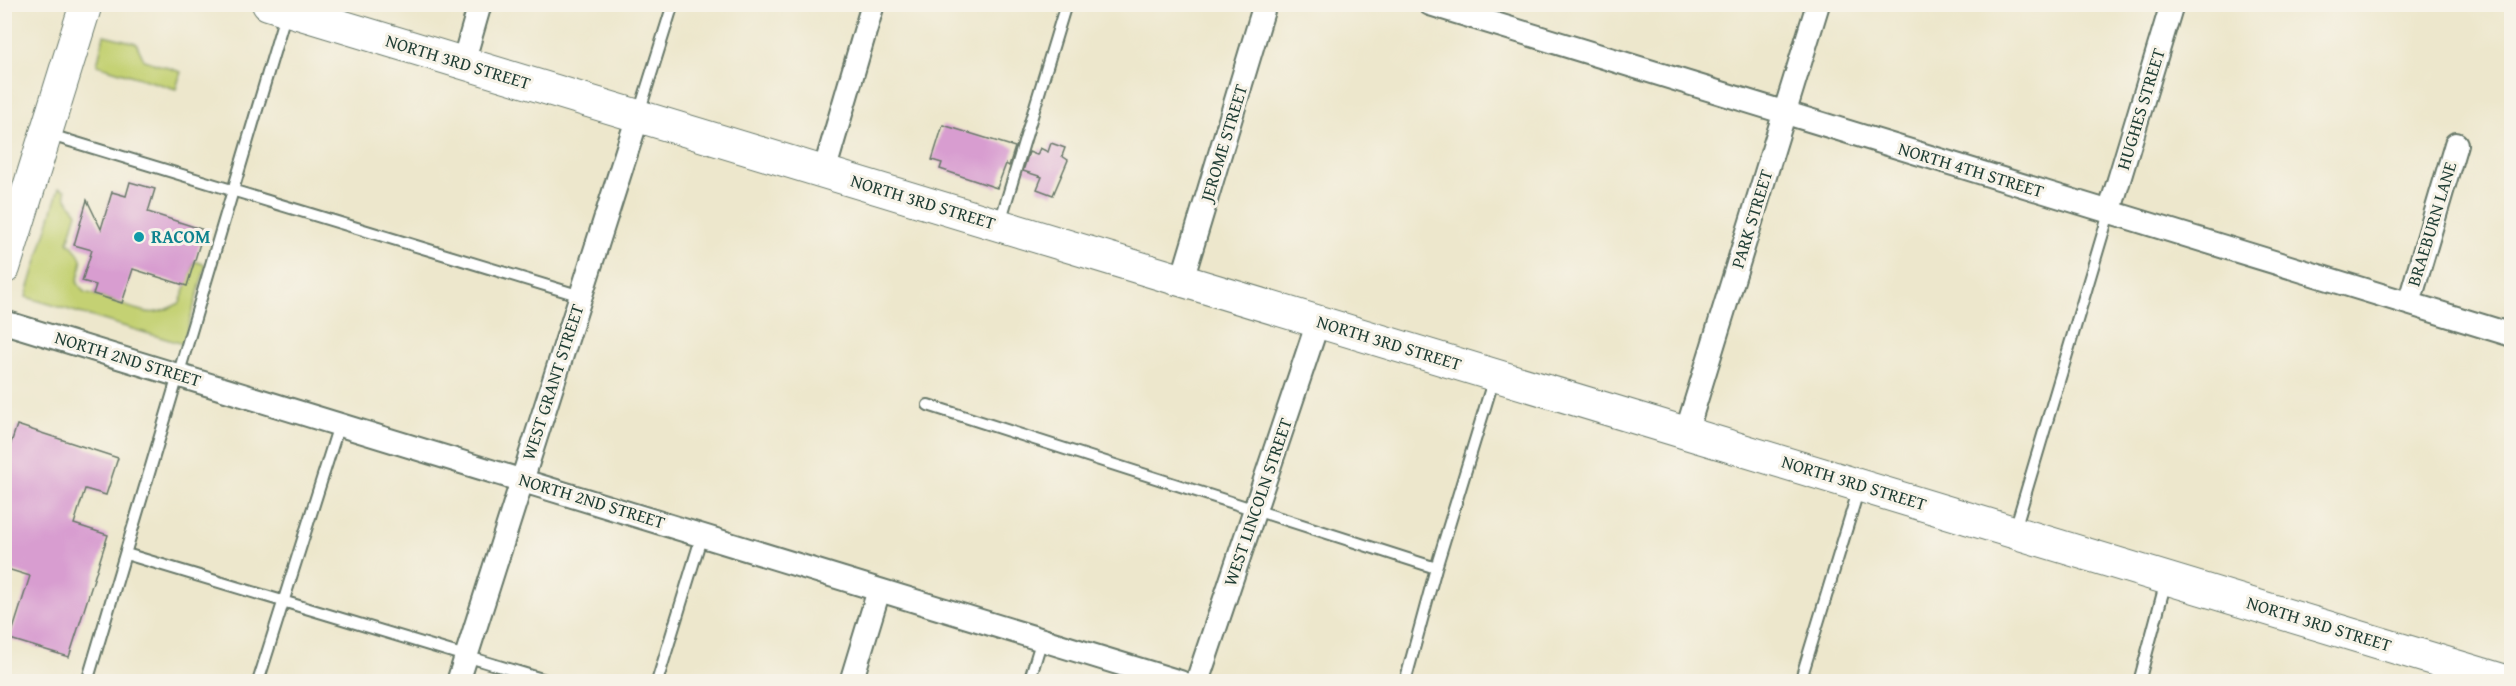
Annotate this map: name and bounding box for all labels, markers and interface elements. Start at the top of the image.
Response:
street label: NORTH 3RD STREET [382,27,534,96]
street label: HUGHES STREET [2109,45,2172,173]
street label: JEROME STREET [1192,81,1254,207]
street label: NORTH 4TH STREET [1895,135,2047,204]
street label: BRAEBURN LANE [2400,158,2463,290]
street label: PARK STREET [1724,166,1779,272]
street label: NORTH 3RD STREET [847,167,999,236]
place label: RACOM [151,223,210,250]
marker: RACOM [132,230,146,244]
street label: WEST GRANT STREET [515,300,590,463]
street label: NORTH 3RD STREET [1313,308,1465,377]
street label: NORTH 2ND STREET [52,323,205,394]
street label: WEST LINCOLN STREET [1216,414,1299,589]
street label: NORTH 3RD STREET [1778,448,1930,517]
street label: NORTH 2ND STREET [516,465,669,536]
street label: NORTH 3RD STREET [2243,589,2395,658]

